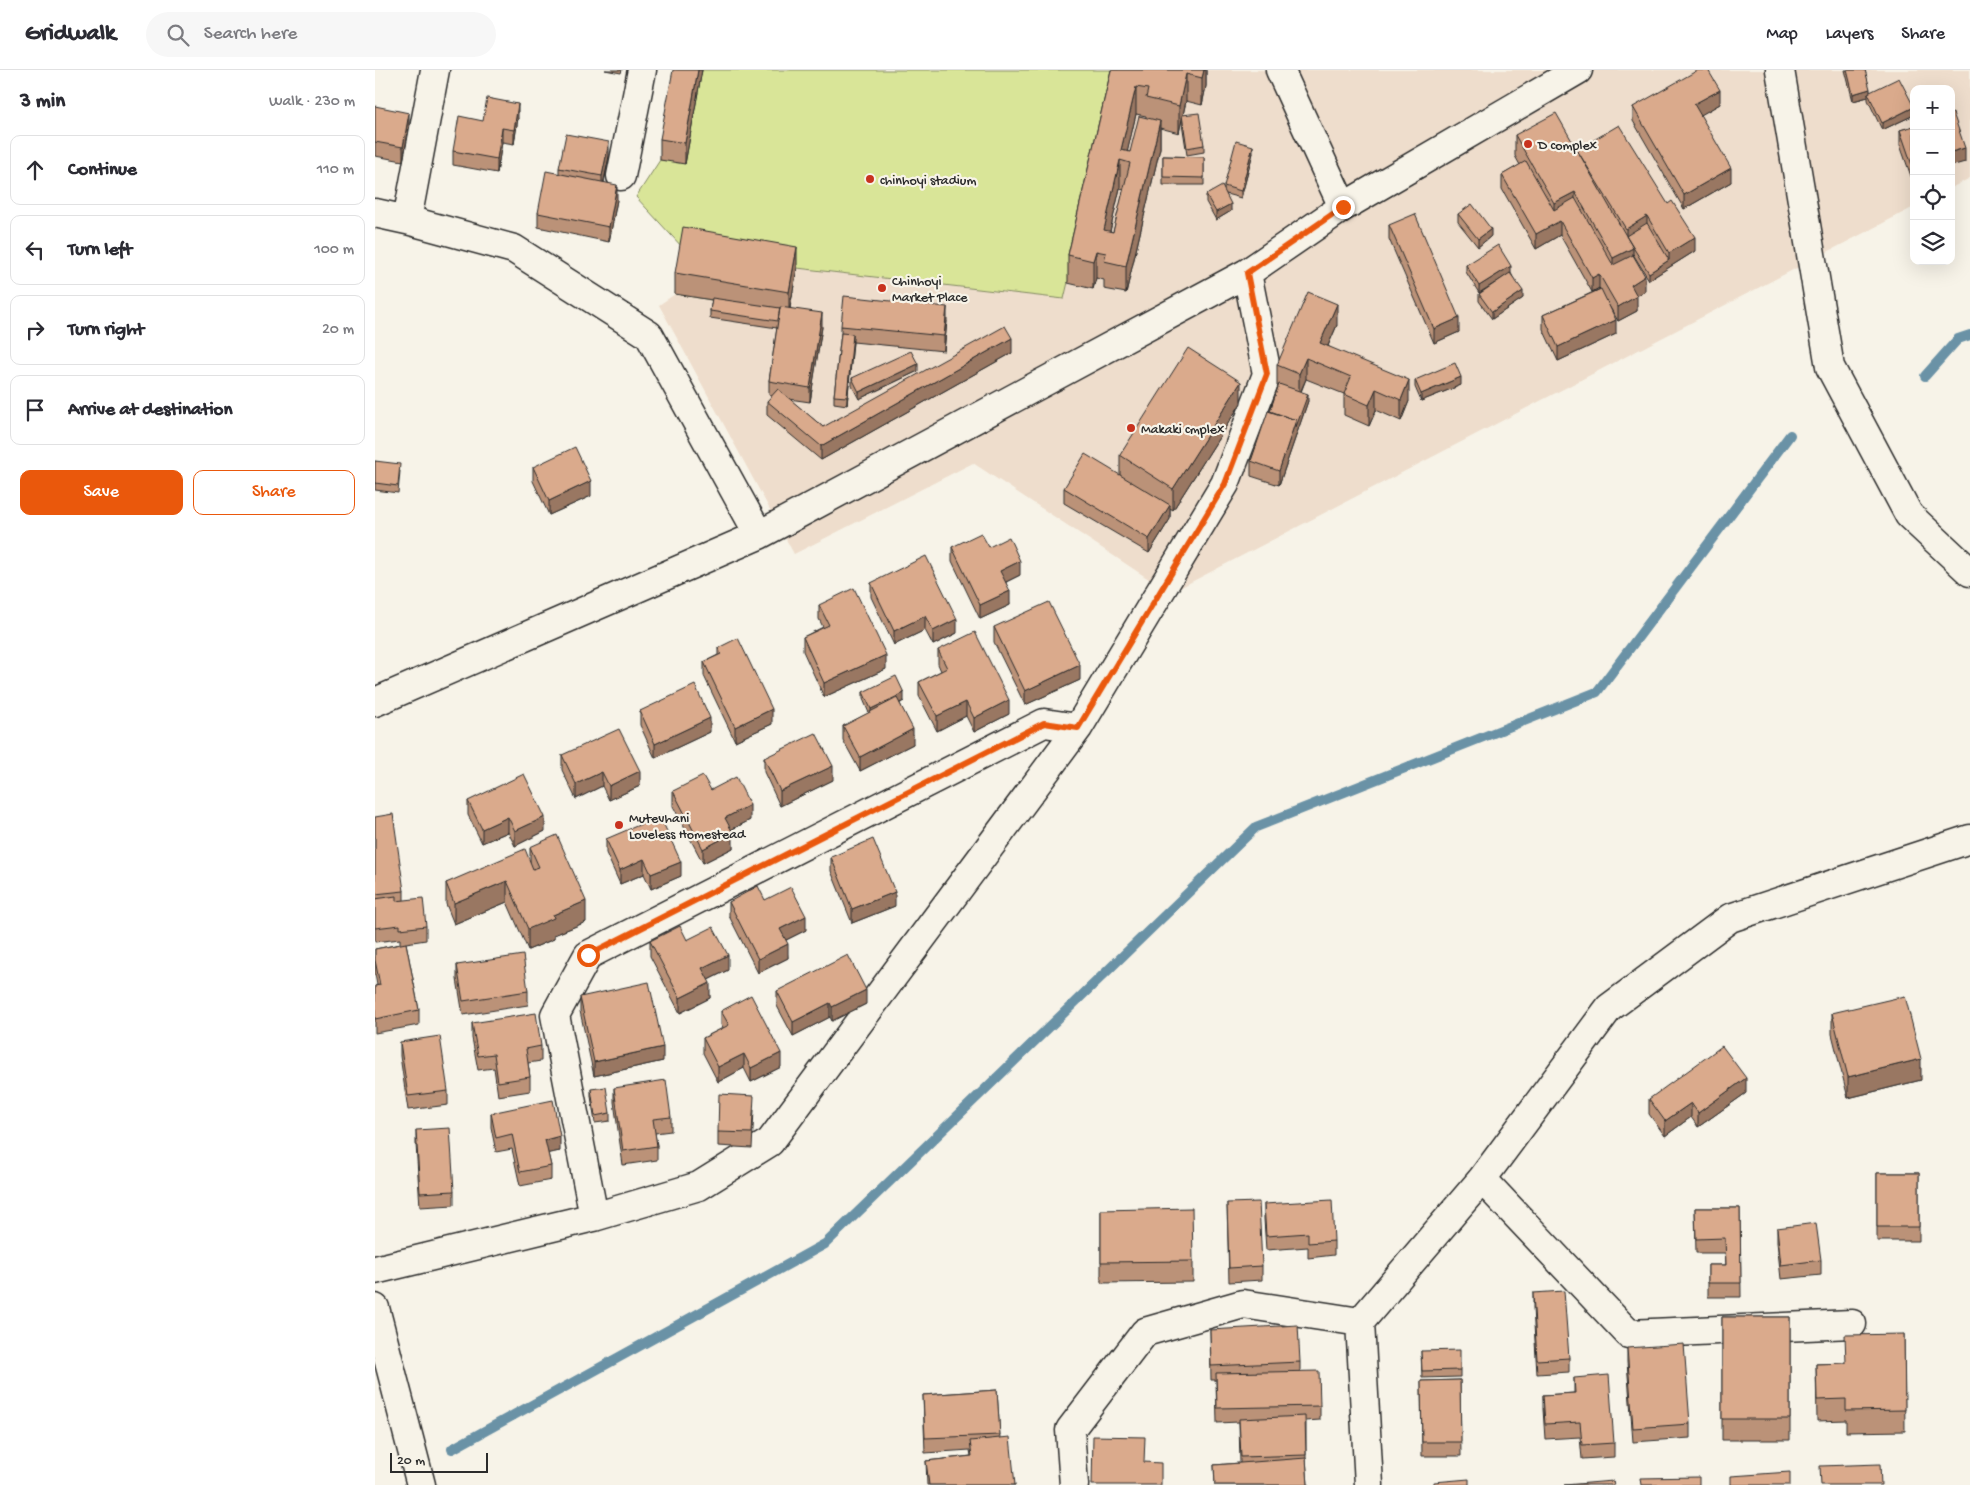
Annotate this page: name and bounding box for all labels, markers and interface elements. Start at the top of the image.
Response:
search box [146,12,496,57]
text: Gridwalk [25,20,116,49]
icon: search [164,21,192,49]
text: Search here [204,23,297,46]
text: Map [1766,24,1798,45]
text: Layers [1826,24,1873,45]
text: Share [1901,24,1945,45]
map controls [1910,85,1955,265]
button: + [1910,85,1955,130]
text: 3 min [20,90,65,115]
text: Walk · 230 m [269,93,355,112]
button: − [1910,130,1955,175]
marker: D complex [1522,138,1534,150]
place label: D complex [1537,138,1598,155]
icon: ahead [21,156,49,184]
text: Continue [68,159,137,182]
text: 110 m [317,161,354,180]
marker: chinhoyi stadium [864,173,876,185]
place label: chinhoyi stadium [880,173,976,190]
button: locate [1910,175,1955,220]
route end [1332,196,1355,219]
button: layers [1910,220,1955,265]
icon: left [21,236,49,264]
text: Turn left [68,239,132,262]
text: 100 m [314,241,354,260]
place label: Chinhoyi Market Place [892,274,968,307]
marker: Chinhoyi Market Place [876,282,888,294]
icon: right [21,316,49,344]
text: Turn right [68,319,144,342]
text: 20 m [322,321,354,340]
icon: arrive [21,396,49,424]
text: Arrive at destination [68,399,232,422]
marker: Makaki cmplex [1125,422,1137,434]
place label: Makaki cmplex [1141,422,1225,439]
button: Save [20,470,183,515]
button: Share [193,470,355,515]
place label: Mutevhani Loveless Homestead [629,811,747,844]
marker: Mutevhani Loveless Homestead [613,819,625,831]
route start [577,944,600,967]
scale bar [390,1450,487,1473]
text: 20 m [397,1453,425,1470]

